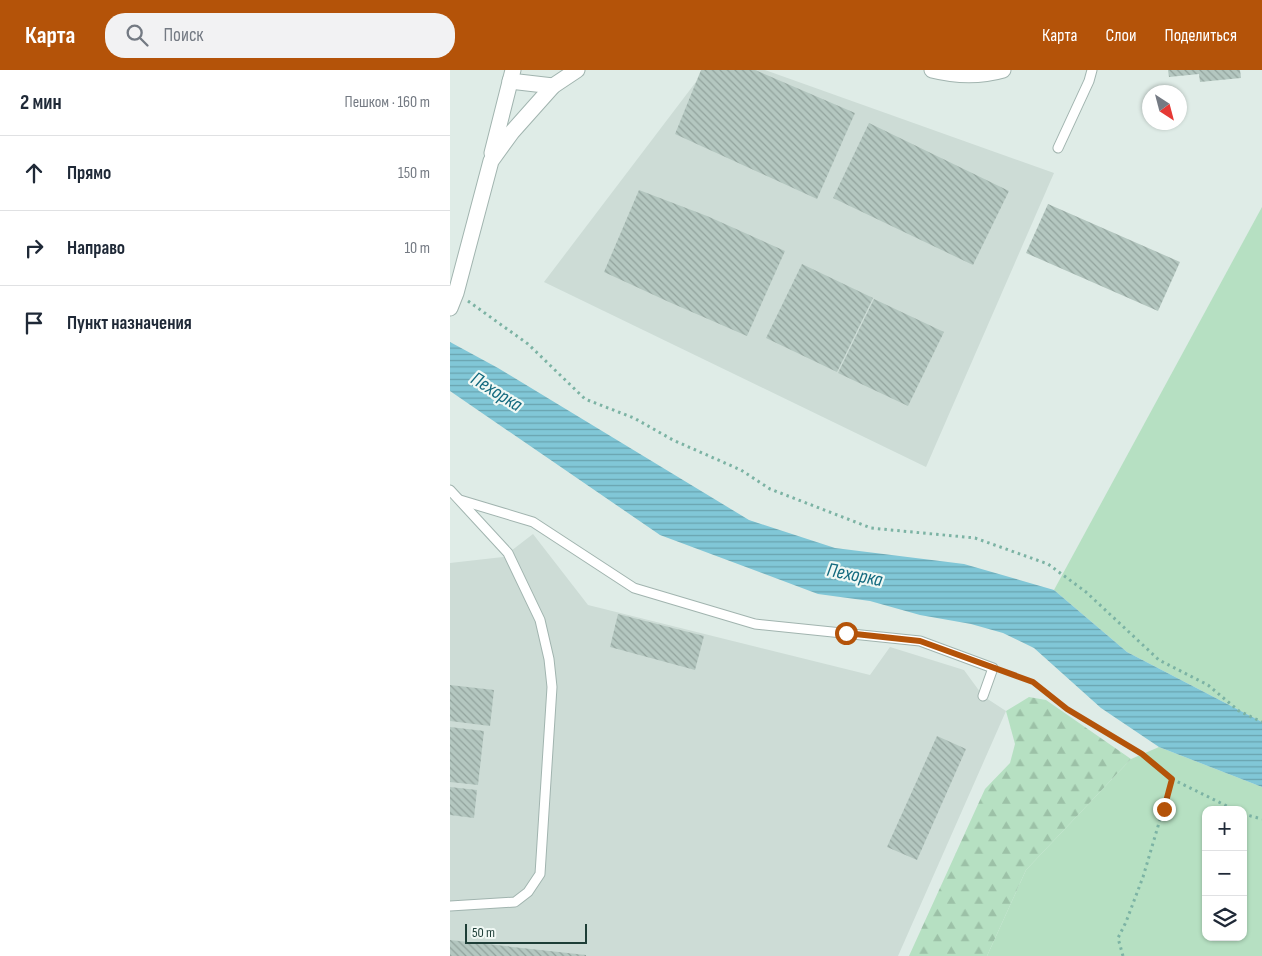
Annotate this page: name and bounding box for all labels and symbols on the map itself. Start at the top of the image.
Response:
north arrow [1142,85,1187,130]
water label: Пехорка [466,367,527,417]
water label: Пехорка [825,558,885,592]
route start [835,622,858,645]
route end [1153,798,1176,821]
scale bar [465,921,588,944]

